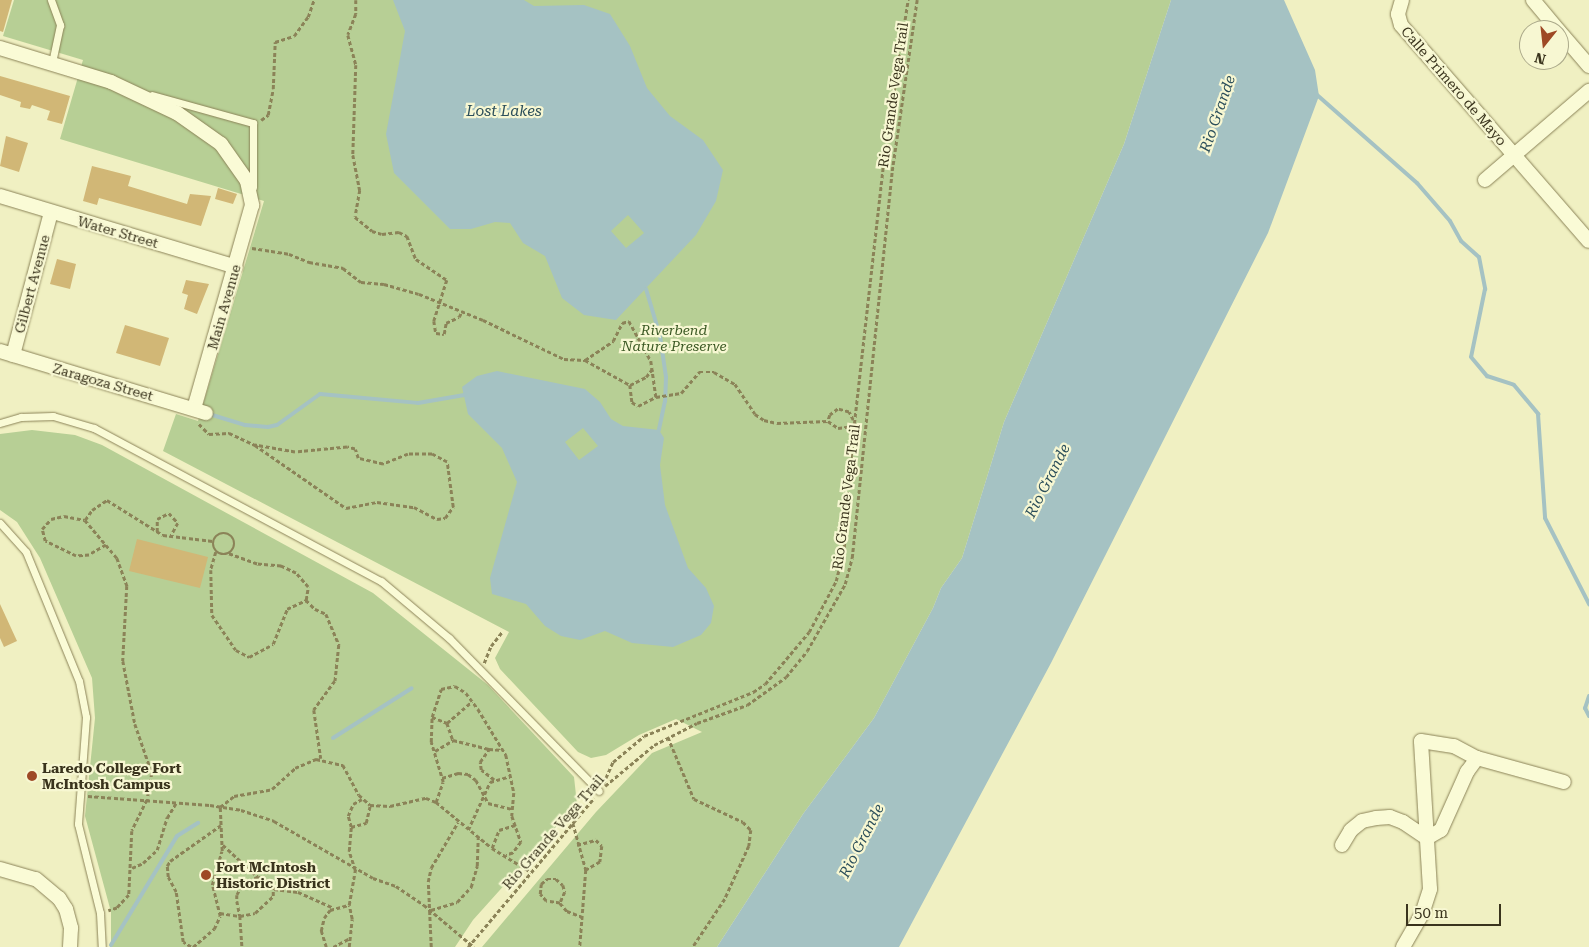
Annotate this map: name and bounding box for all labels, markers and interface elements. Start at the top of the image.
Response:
north arrow [1519,20,1569,70]
street label: Rio Grande Vega Trail [874,21,912,169]
street label: Calle Primero de Mayo [1398,23,1510,149]
text: N [1533,49,1548,68]
water label: Rio Grande [1196,73,1240,155]
water label: Lost Lakes [466,103,542,121]
street label: Water Street [76,212,160,252]
street label: Gilbert Avenue [11,233,53,335]
street label: Main Avenue [204,262,244,352]
park label: Riverbend Nature Preserve [621,322,727,354]
street label: Zaragoza Street [51,360,155,404]
street label: Rio Grande Vega Trail [829,423,863,571]
water label: Rio Grande [1022,441,1074,521]
place label: Laredo College Fort McIntosh Campus [42,760,181,792]
marker: Laredo College Fort McIntosh Campus [26,770,38,782]
street label: Rio Grande Vega Trail [499,771,607,893]
water label: Rio Grande [836,801,888,881]
place label: Fort McIntosh Historic District [216,859,330,892]
marker: Fort McIntosh Historic District [200,869,212,881]
scale bar [1409,894,1504,926]
text: 50 m [1414,904,1448,922]

